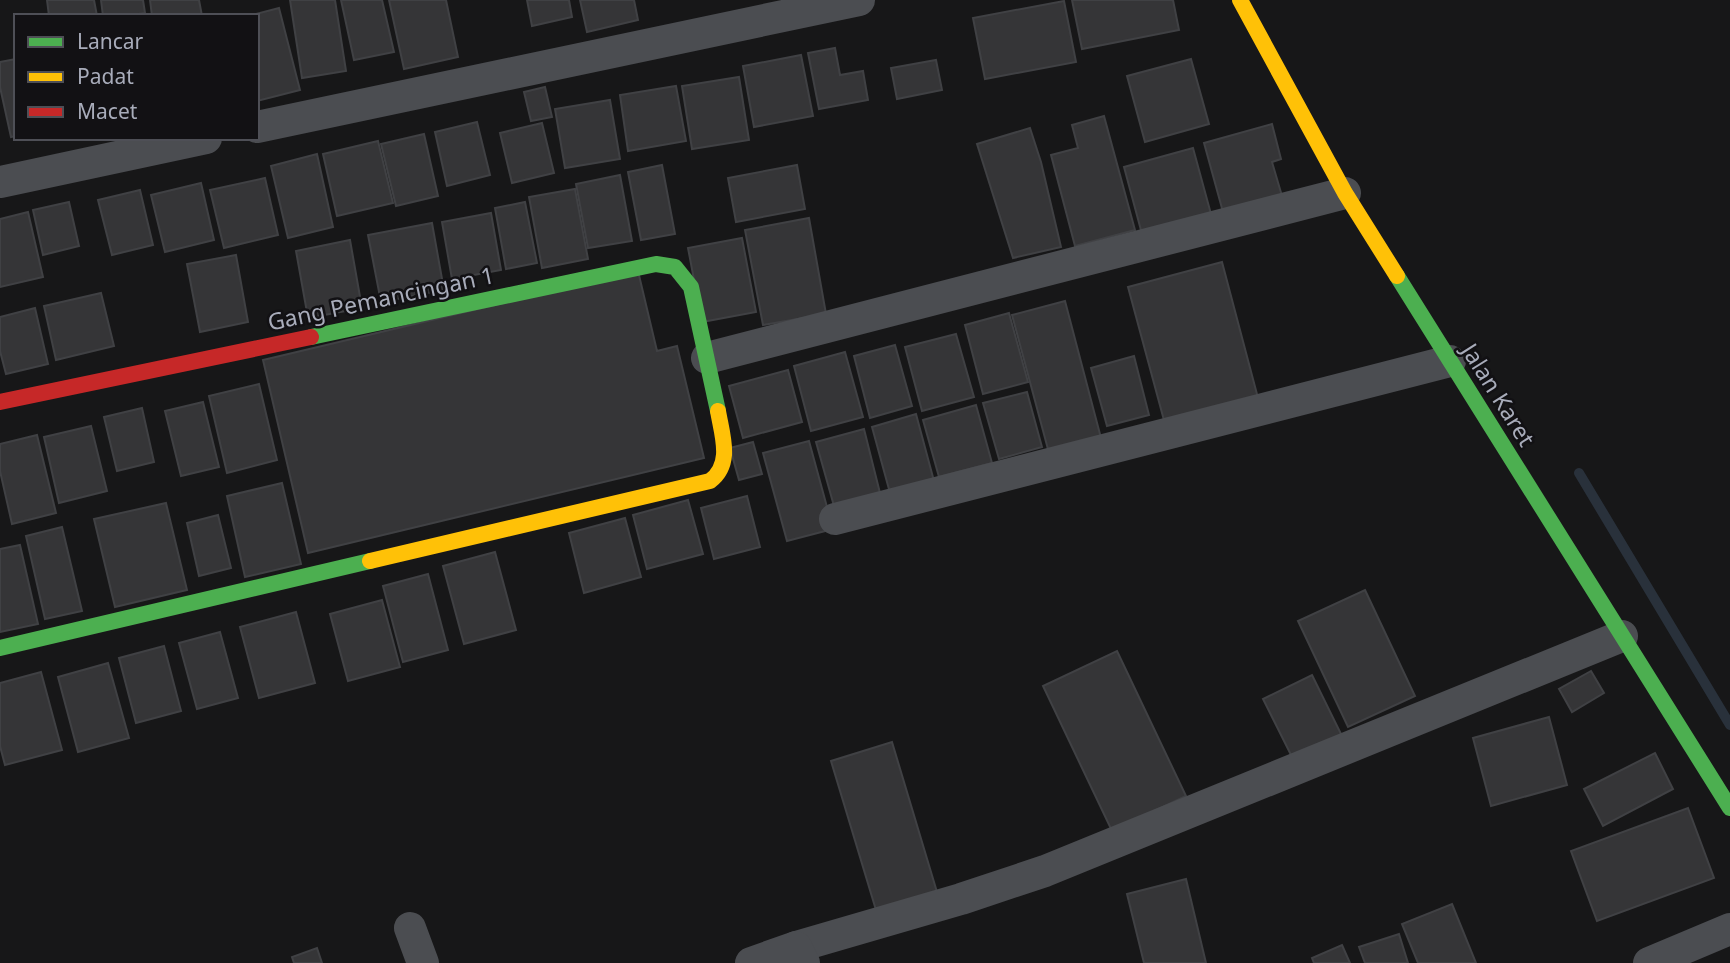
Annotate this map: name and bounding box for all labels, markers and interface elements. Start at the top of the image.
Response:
legend [14,14,259,140]
text: Lancar [77,27,144,55]
text: Padat [77,62,134,90]
text: Macet [77,97,138,125]
street label: Gang Pemancingan 1 [264,258,497,338]
street label: Jalan Karet [1454,335,1543,452]

